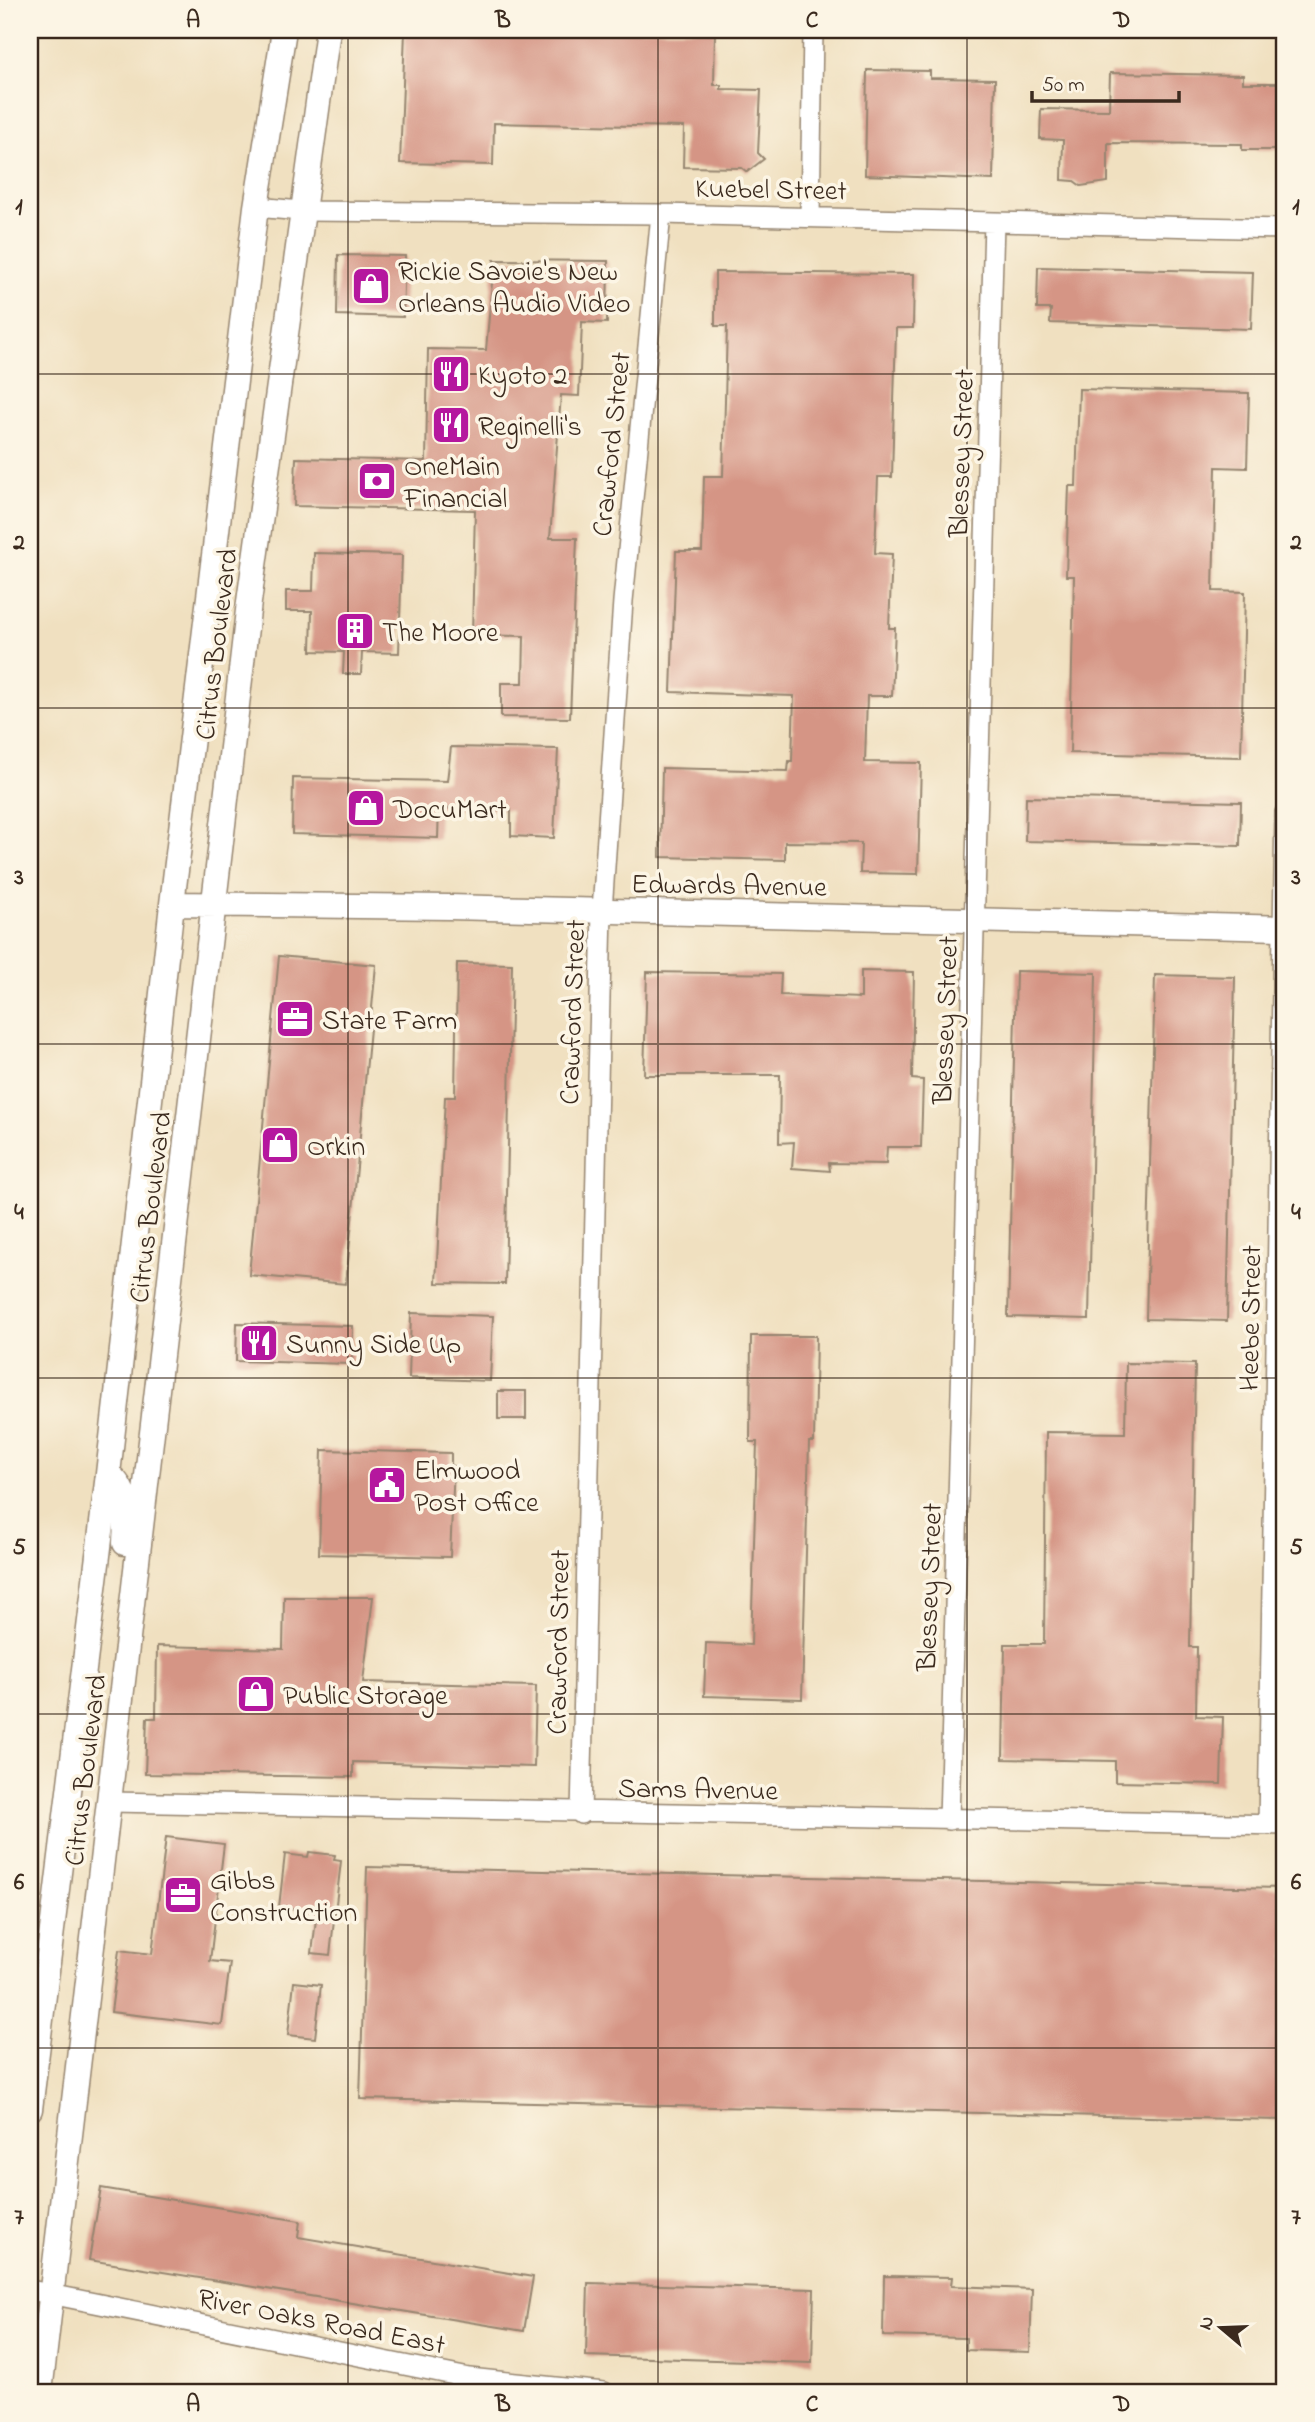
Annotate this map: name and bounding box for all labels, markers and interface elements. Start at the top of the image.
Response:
text: A [186,5,200,38]
text: B [494,5,511,38]
text: C [806,5,819,38]
text: D [1113,5,1130,38]
scale bar [1032,60,1178,104]
text: 50 m [1042,71,1085,101]
street label: Kuebel Street [695,170,847,213]
text: 1 [15,192,23,225]
text: 1 [1292,192,1300,225]
place label: Rickie Savoie's New Orleans Audio Video [398,253,630,326]
shop icon: Rickie Savoie's New Orleans Audio Video [350,265,392,307]
street label: Crawford Street [583,350,644,539]
restaurant icon: Kyoto 2 [430,353,472,395]
place label: Kyoto 2 [478,357,568,398]
street label: Blessey Street [940,368,987,539]
restaurant icon: Reginelli's [430,404,472,446]
place label: Reginelli's [478,408,582,449]
place label: OneMain Financial [403,448,507,521]
bank icon: OneMain Financial [356,460,398,502]
text: 2 [12,527,25,560]
text: 2 [1289,527,1302,560]
street label: Citrus Boulevard [186,546,251,743]
building icon: The Moore [334,610,376,652]
place label: The Moore [382,614,499,655]
shop icon: DocuMart [345,787,387,829]
place label: DocuMart [392,791,507,832]
text: 3 [13,862,24,895]
text: 3 [1290,862,1301,895]
street label: Edwards Avenue [631,865,828,910]
street label: Crawford Street [551,919,598,1105]
street label: Blessey Street [924,935,971,1106]
office icon: State Farm [274,998,316,1040]
place label: State Farm [322,1002,457,1043]
street label: Citrus Boulevard [120,1109,185,1306]
shop icon: Orkin [259,1124,301,1166]
place label: Orkin [307,1128,365,1169]
text: 4 [14,1197,24,1230]
text: 4 [1291,1197,1301,1230]
street label: Heebe Street [1231,1245,1274,1392]
restaurant icon: Sunny Side Up [238,1322,280,1364]
place label: Sunny Side Up [286,1326,461,1367]
place label: Elmwood Post Office [414,1452,539,1525]
public building icon: Elmwood Post Office [366,1464,408,1506]
street label: Blessey Street [908,1502,955,1673]
text: 5 [12,1532,26,1565]
text: 5 [1289,1532,1303,1565]
street label: Crawford Street [538,1549,583,1735]
street label: Citrus Boulevard [55,1672,120,1869]
shop icon: Public Storage [235,1673,277,1715]
place label: Public Storage [283,1677,448,1718]
street label: Sams Avenue [618,1770,779,1813]
place label: Gibbs Construction [210,1862,357,1935]
text: 6 [14,1867,25,1900]
text: 6 [1291,1867,1302,1900]
office icon: Gibbs Construction [162,1874,204,1916]
text: 7 [14,2202,24,2235]
text: 7 [1291,2202,1301,2235]
street label: River Oaks Road East [194,2279,448,2368]
north arrow [1186,2292,1256,2362]
text: N [1192,2313,1222,2334]
text: A [186,2389,200,2422]
text: B [494,2389,511,2422]
text: C [806,2389,819,2422]
text: D [1113,2389,1130,2422]

